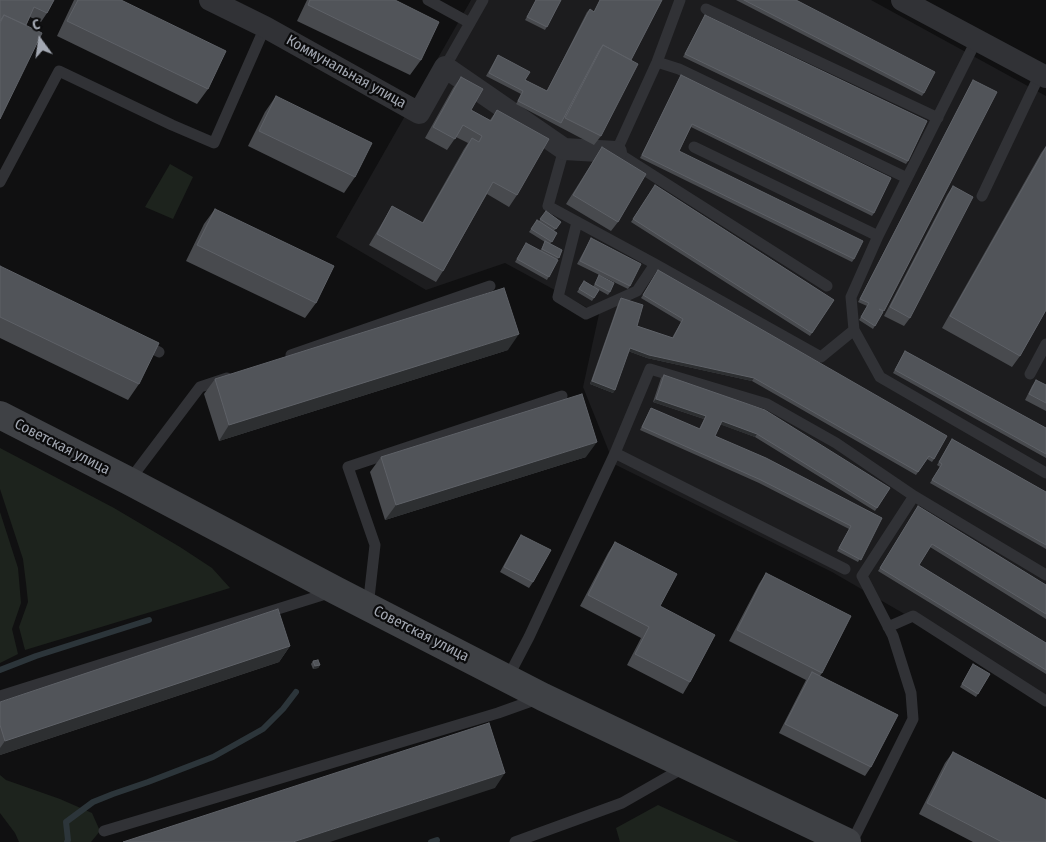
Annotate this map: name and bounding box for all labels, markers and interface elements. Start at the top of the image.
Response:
north arrow [15,15,65,65]
text: С [31,16,42,34]
street label: Коммунальная улица [283,32,409,112]
street label: Советская улица [11,415,113,479]
street label: Советская улица [370,602,472,666]

